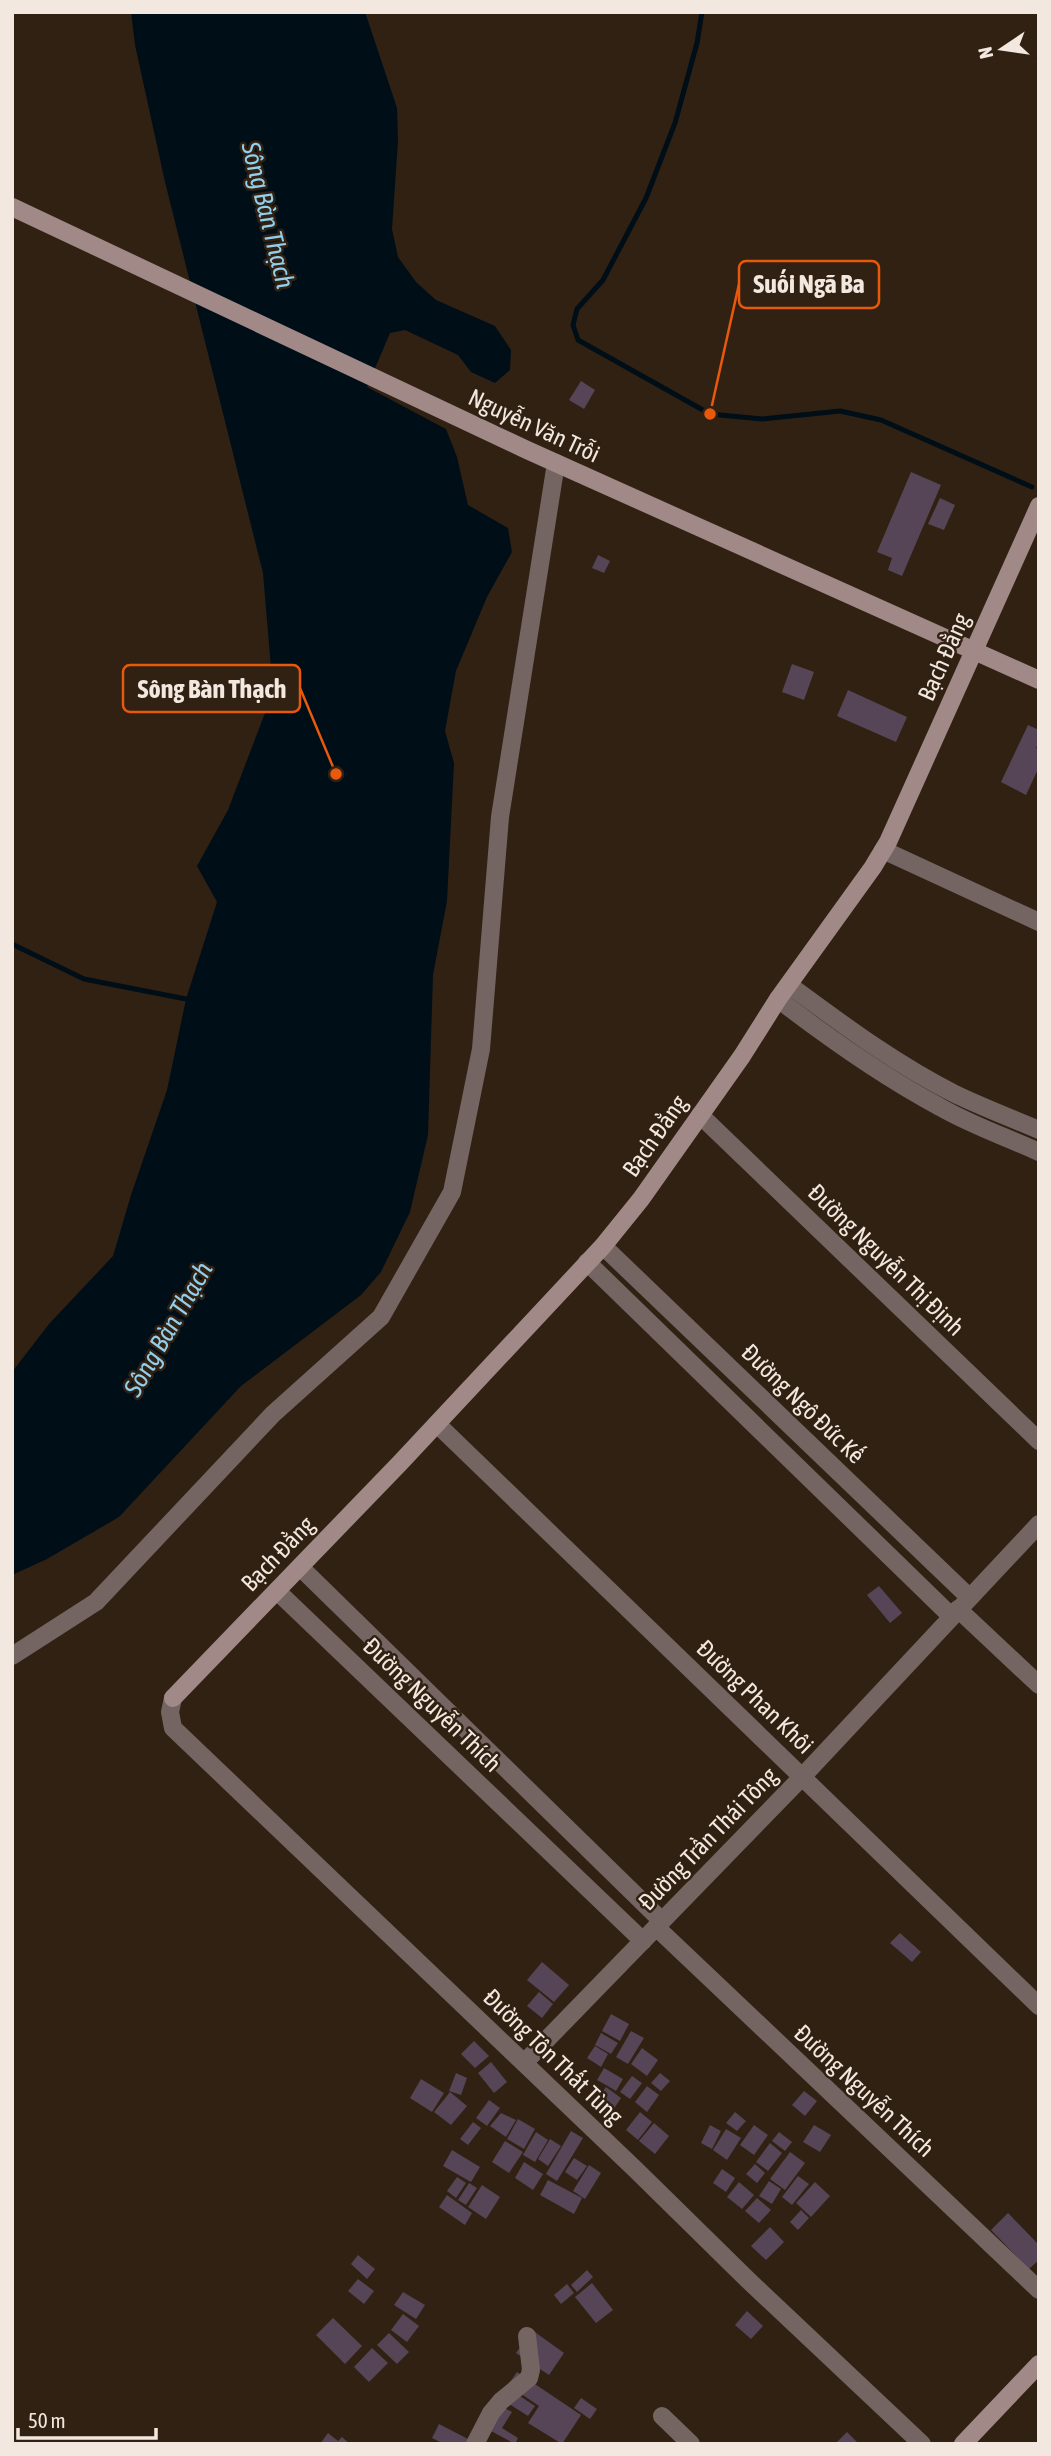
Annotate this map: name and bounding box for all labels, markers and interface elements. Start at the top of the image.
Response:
north arrow [967,14,1037,84]
text: N [973,45,997,61]
water label: Sông Bàn Thạch [235,138,301,292]
callout: Suối Ngã Ba [739,261,879,308]
text: Suối Ngã Ba [753,269,865,299]
street label: Nguyễn Văn Trỗi [464,383,604,468]
street label: Bạch Đằng [912,608,975,705]
callout: Sông Bàn Thạch [123,665,300,712]
text: Sông Bàn Thạch [138,674,286,704]
street label: Bạch Đằng [617,1089,693,1182]
street label: Đường Nguyễn Thị Định [803,1178,970,1341]
water label: Sông Bàn Thạch [117,1256,219,1402]
street label: Đường Ngô Đức Kế [737,1339,870,1469]
street label: Bạch Đằng [236,1510,320,1596]
street label: Đường Nguyễn Thích [358,1632,507,1777]
street label: Đường Phan Khôi [692,1634,819,1759]
street label: Đường Trần Thái Tông [633,1761,783,1915]
street label: Đường Tôn Thất Tùng [478,1983,629,2130]
street label: Đường Nguyễn Thích [789,2019,940,2162]
scale bar [18,2396,156,2440]
text: 50 m [28,2408,66,2432]

